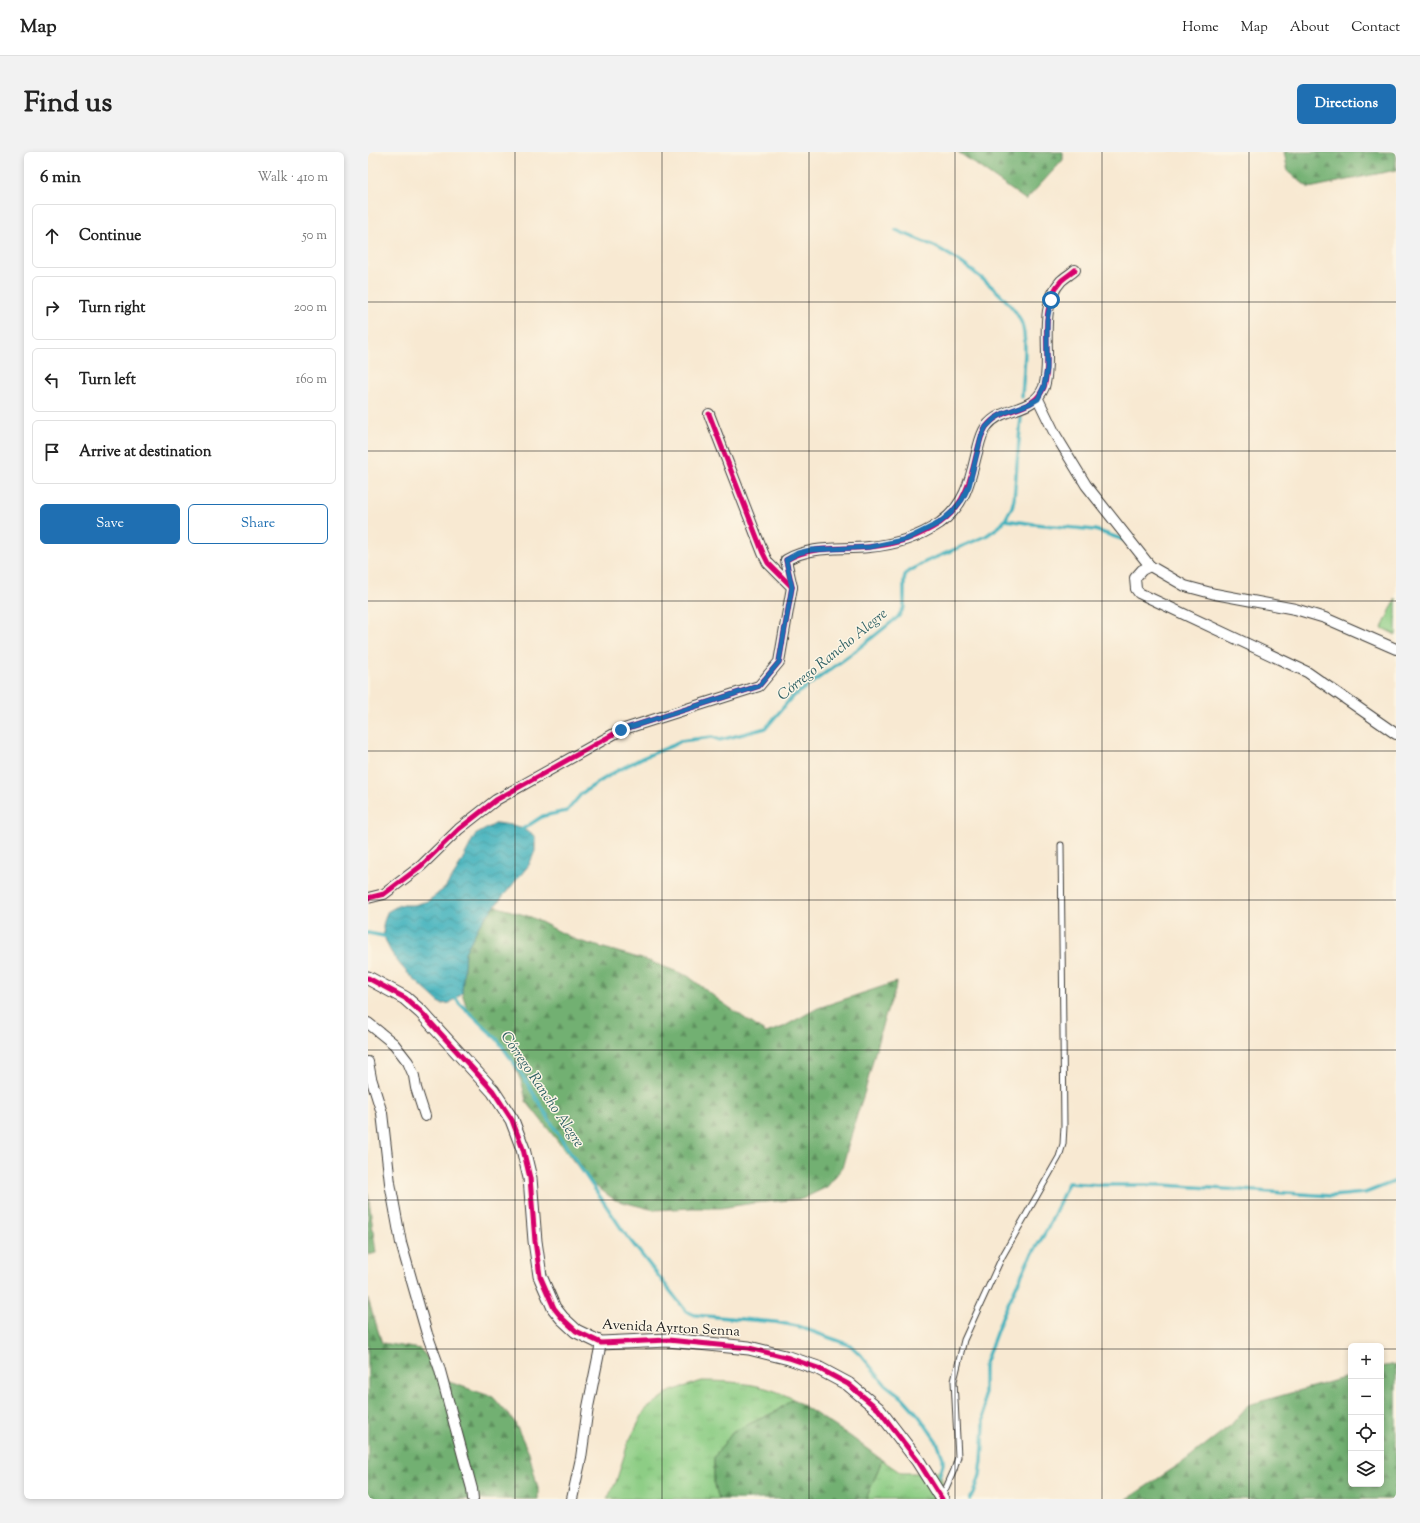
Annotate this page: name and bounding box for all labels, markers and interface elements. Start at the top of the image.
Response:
text: Map [20,14,57,41]
text: Home [1182,18,1219,38]
text: Map [1241,18,1268,38]
text: About [1290,18,1329,38]
text: Contact [1351,18,1400,38]
text: Find us [24,84,112,124]
button: Directions [1297,84,1396,124]
text: 6 min [40,166,81,190]
text: Walk · 410 m [257,169,328,187]
icon: ahead [41,225,63,247]
text: Continue [79,226,141,247]
text: 50 m [302,227,327,245]
route start [1042,291,1060,309]
icon: right [41,297,63,319]
text: Turn right [79,298,145,319]
text: 200 m [294,299,327,317]
icon: left [41,369,63,391]
text: Turn left [79,370,136,391]
text: 160 m [296,371,327,389]
icon: arrive [41,441,63,463]
text: Arrive at destination [79,442,212,463]
button: Save [40,504,180,544]
button: Share [188,504,328,544]
water label: Córrego Rancho Alegre [773,604,892,706]
route end [612,721,630,739]
water label: Córrego Rancho Alegre [495,1028,589,1152]
street label: Avenida Ayrton Senna [601,1315,741,1343]
map controls [1348,1343,1384,1487]
button: + [1348,1343,1384,1379]
button: − [1348,1379,1384,1415]
button: locate [1348,1415,1384,1451]
button: layers [1348,1451,1384,1487]

